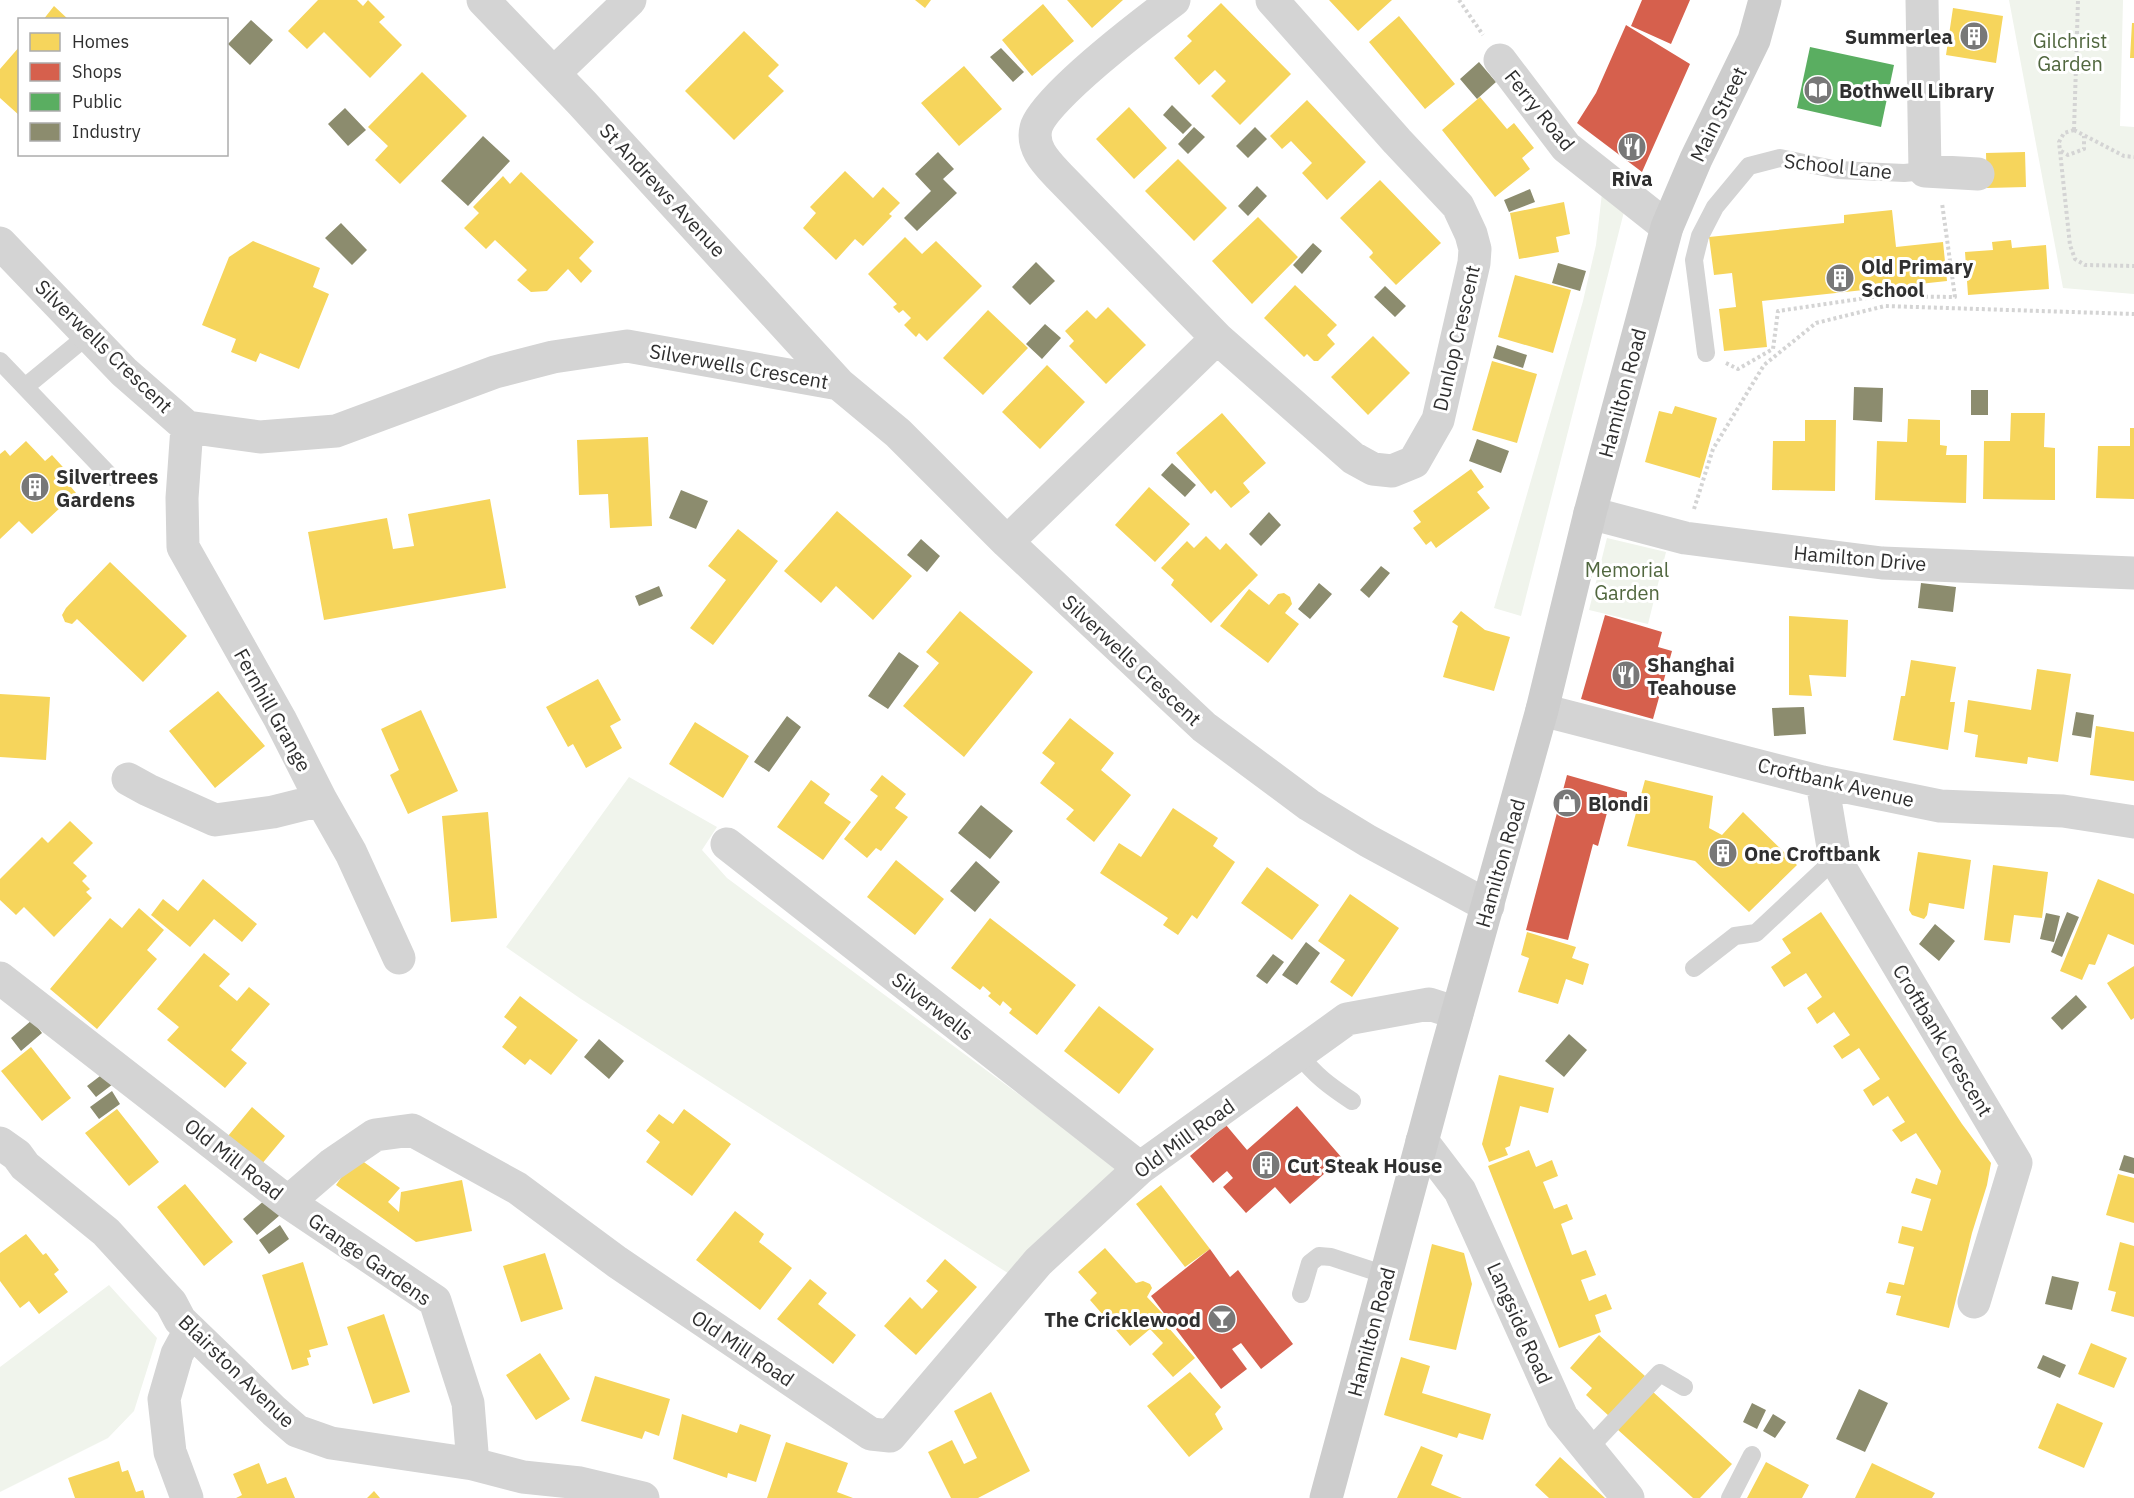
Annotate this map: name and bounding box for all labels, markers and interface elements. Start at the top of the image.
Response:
legend [18,18,228,156]
building icon: Summerlea [1958,20,1990,52]
place label: Summerlea [1845,23,1953,50]
park label: Gilchrist Garden [2033,27,2107,77]
text: Homes [72,30,129,53]
text: Shops [72,60,122,83]
street label: Main Street [1683,62,1753,166]
street label: Ferry Road [1499,64,1581,156]
library icon: Bothwell Library [1802,74,1834,106]
place label: Bothwell Library [1839,77,1994,104]
text: Public [72,90,122,113]
street label: St Andrews Avenue [594,117,732,263]
text: Industry [72,120,141,143]
restaurant icon: Riva [1616,131,1648,163]
street label: School Lane [1783,147,1893,185]
place label: Riva [1611,165,1653,192]
place label: Old Primary School [1861,253,1973,303]
street label: Dunlop Crescent [1426,262,1486,414]
building icon: Old Primary School [1824,262,1856,294]
street label: Silverwells Crescent [29,273,179,419]
street label: Hamilton Road [1592,325,1652,461]
street label: Silverwells Crescent [647,337,831,395]
place label: Silvertrees Gardens [56,463,158,513]
building icon: Silvertrees Gardens [19,471,51,503]
street label: Hamilton Drive [1792,539,1928,577]
park label: Memorial Garden [1585,556,1669,606]
street label: Silverwells Crescent [1057,588,1207,732]
street label: Fernhill Grange [228,644,318,776]
place label: Shanghai Teahouse [1647,651,1736,701]
restaurant icon: Shanghai Teahouse [1610,659,1642,691]
street label: Croftbank Avenue [1755,751,1917,813]
shop icon: Blondi [1551,787,1583,819]
place label: Blondi [1588,790,1648,817]
street label: Hamilton Road [1469,795,1531,931]
building icon: One Croftbank [1707,837,1739,869]
place label: One Croftbank [1744,840,1881,867]
street label: Croftbank Crescent [1887,959,1999,1121]
street label: Silverwells [887,966,979,1046]
street label: Old Mill Road [1128,1092,1240,1184]
street label: Old Mill Road [179,1112,289,1206]
building icon: Cut Steak House [1250,1149,1282,1181]
place label: Cut Steak House [1287,1152,1442,1179]
street label: Grange Gardens [303,1206,437,1312]
street label: Langside Road [1481,1258,1559,1388]
street label: Hamilton Road [1341,1264,1401,1400]
bar icon: The Cricklewood [1206,1303,1238,1335]
street label: Old Mill Road [686,1304,800,1392]
place label: The Cricklewood [1044,1306,1201,1333]
street label: Blairston Avenue [173,1308,301,1434]

